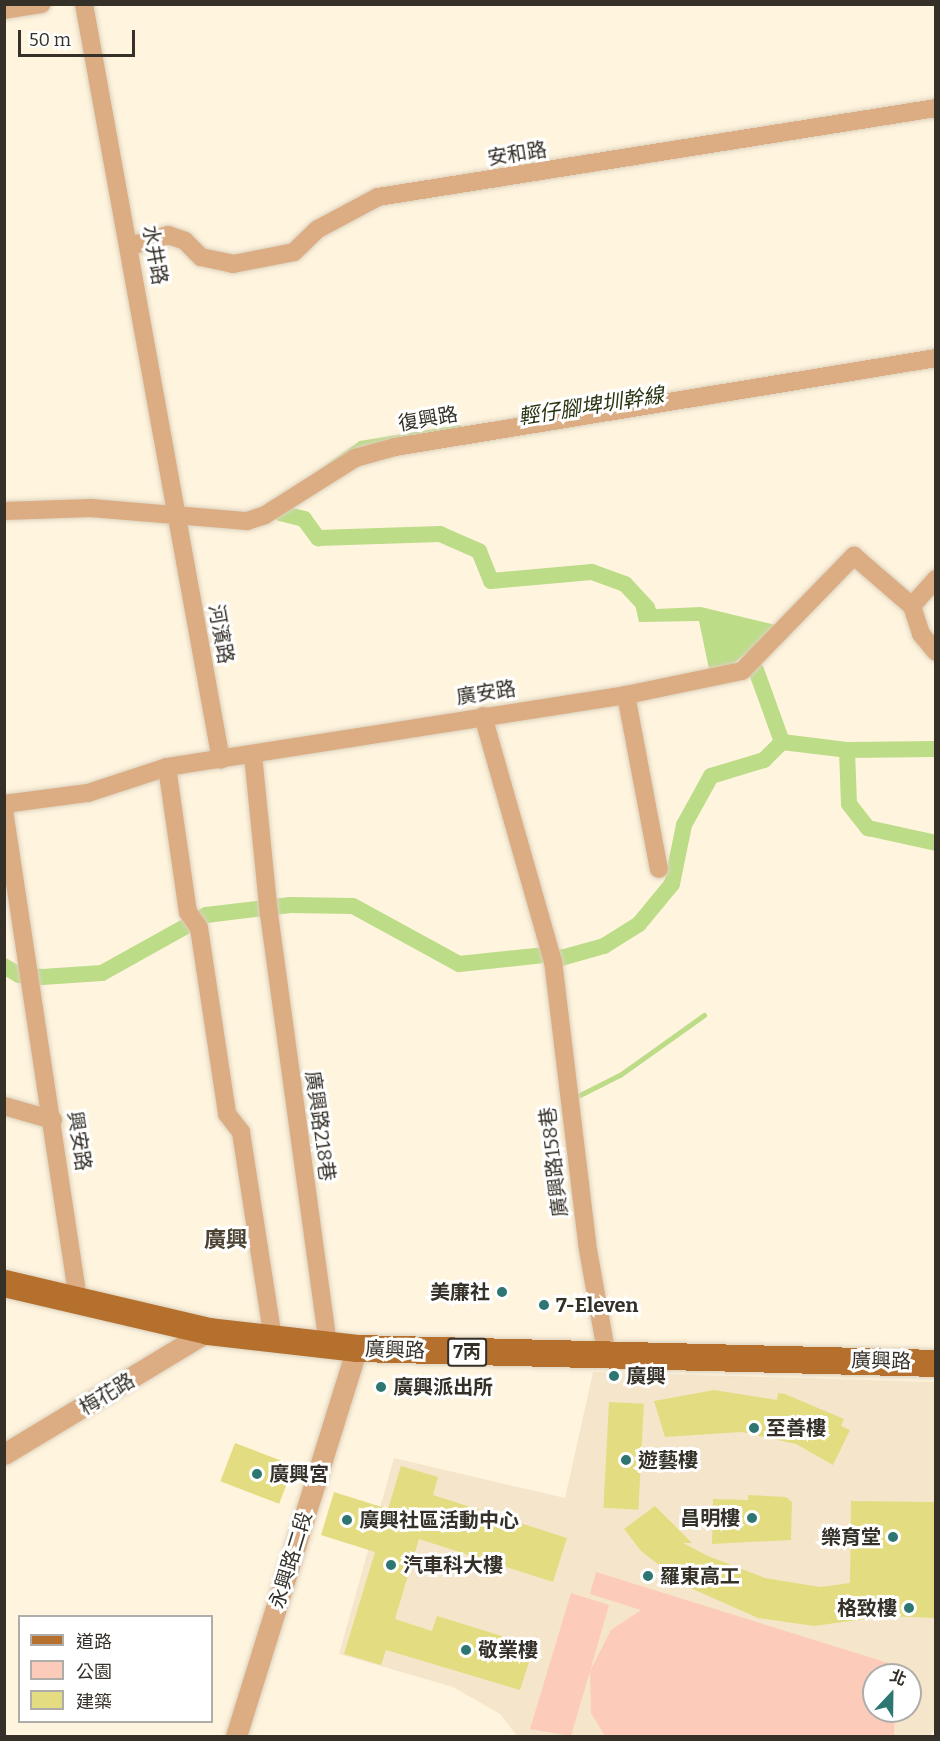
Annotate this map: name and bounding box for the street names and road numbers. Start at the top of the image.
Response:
street label: 安和路 [485,137,549,171]
street label: 水井路 [138,223,172,287]
street label: 復興路 [396,402,460,436]
street label: 河濱路 [204,602,238,666]
street label: 廣安路 [454,676,518,710]
street label: 廣興路218巷 [300,1069,340,1183]
street label: 廣興路158巷 [535,1106,573,1218]
street label: 興安路 [62,1109,96,1173]
street label: 廣興路 [365,1337,425,1363]
road number: 7丙 [446,1337,488,1367]
street label: 廣興路 [851,1348,911,1374]
street label: 梅花路 [75,1368,139,1420]
street label: 永興路二段 [265,1509,317,1611]

